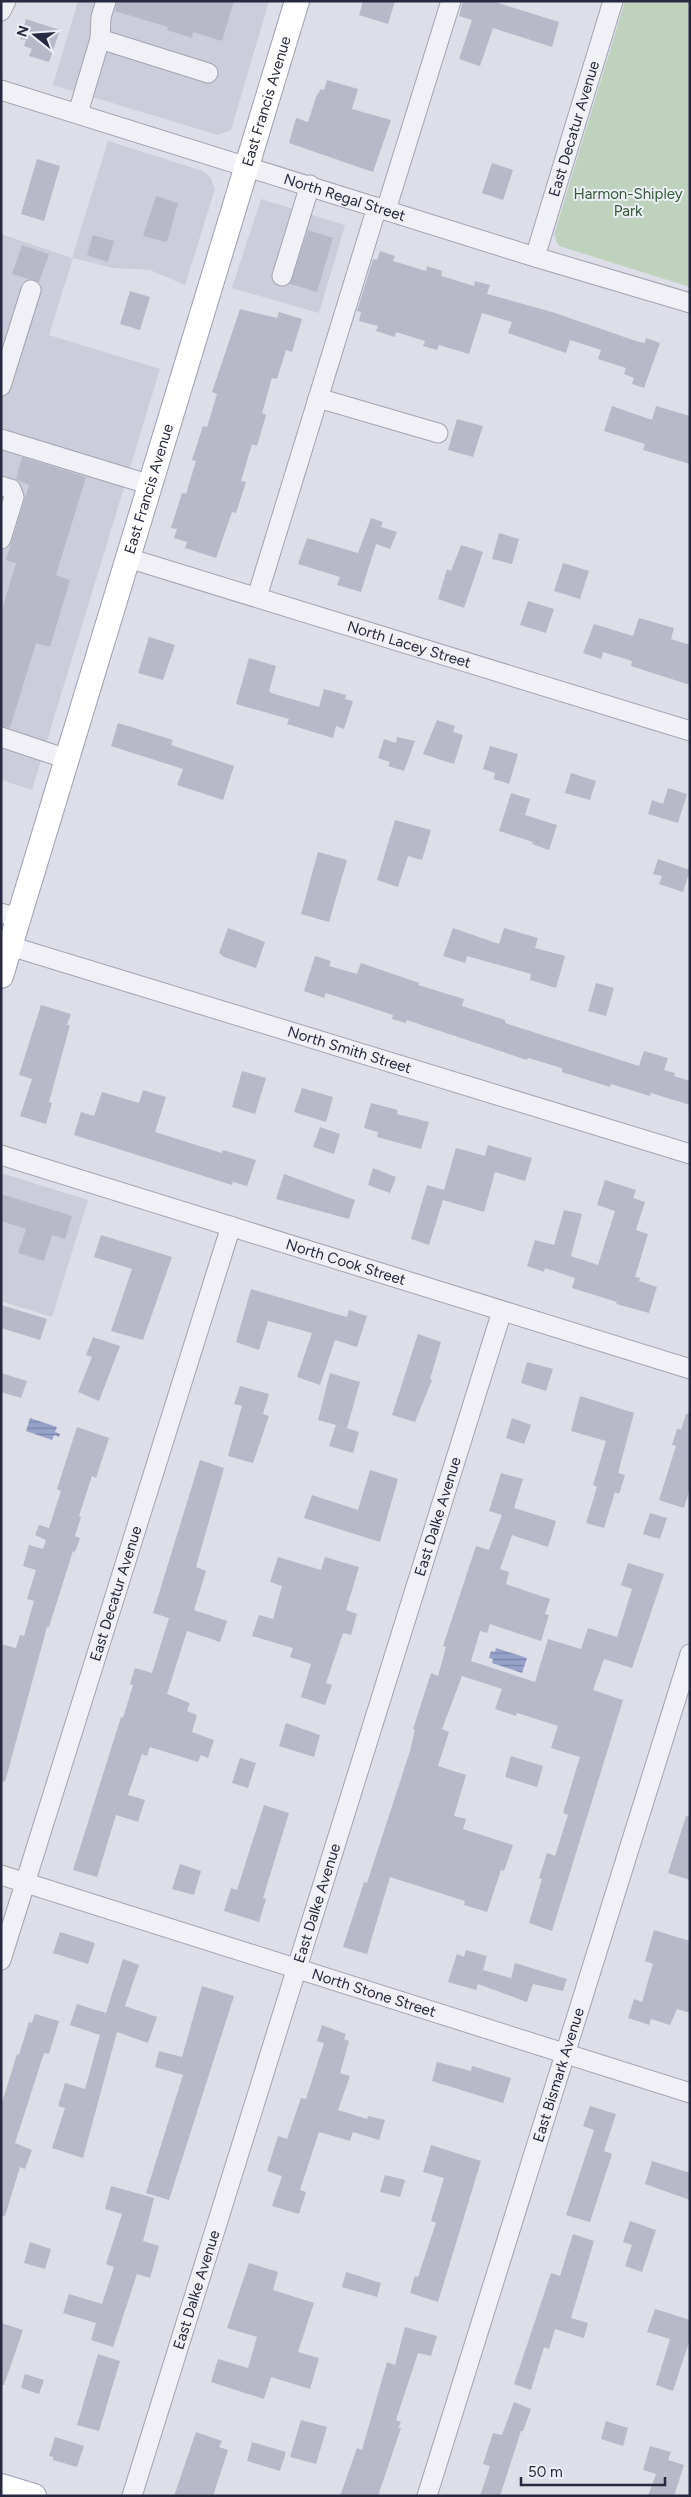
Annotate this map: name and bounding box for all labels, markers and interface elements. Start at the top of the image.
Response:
north arrow [10,10,60,60]
text: N [13,24,33,39]
street label: East Francis Avenue [238,34,295,169]
street label: East Decatur Avenue [545,59,603,199]
street label: North Regal Street [282,170,408,225]
park label: Harmon-Shipley Park [573,185,683,220]
street label: East Francis Avenue [121,422,177,556]
street label: North Lacey Street [345,617,473,672]
street label: North Smith Street [285,1022,414,1077]
street label: North Cook Street [284,1235,408,1289]
street label: East Dalke Avenue [411,1455,465,1579]
street label: East Decatur Avenue [86,1524,145,1663]
street label: East Dalke Avenue [290,1841,344,1965]
street label: North Stone Street [310,1965,438,2021]
street label: East Bismark Avenue [529,2006,588,2144]
street label: East Dalke Avenue [169,2228,223,2352]
scale bar [521,2454,665,2486]
text: 50 m [528,2463,563,2481]

